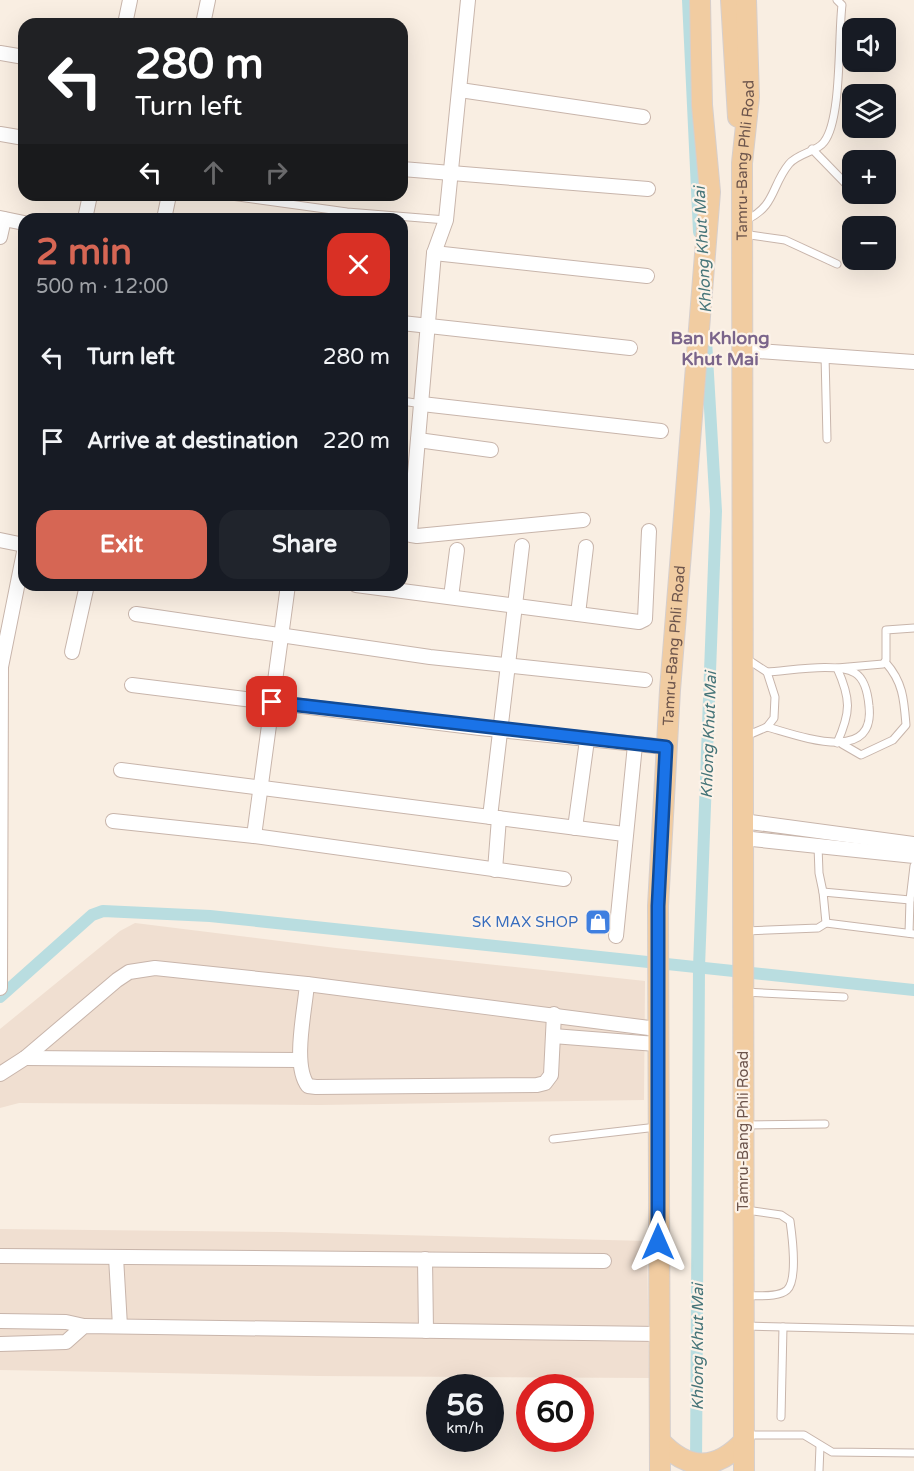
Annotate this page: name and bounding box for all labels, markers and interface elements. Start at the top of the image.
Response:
map controls [842,18,896,270]
button: sound [842,18,896,72]
text: 280 m [135,39,264,90]
icon: left [36,42,114,120]
street label: Tamru-Bang Phli Road [733,80,758,240]
button: layers [842,84,896,138]
text: Turn left [135,90,242,123]
button: + [842,150,896,204]
icon: left [134,156,167,189]
icon: ahead [197,156,230,189]
icon: right [260,156,293,189]
water label: Khlong Khut Mai [690,184,716,314]
button: − [842,216,896,270]
text: 2 min [36,231,132,274]
button: close [327,233,390,296]
text: 500 m · 12:00 [36,275,168,299]
district label: Ban Khlong Khut Mai [671,327,770,370]
icon: left [36,341,69,374]
text: Turn left [87,344,175,370]
text: 280 m [323,344,390,370]
icon: arrive [36,425,69,458]
text: Arrive at destination [87,428,298,454]
text: 220 m [323,428,390,454]
button: Exit [36,510,207,579]
button: Share [219,510,390,579]
street label: Tamru-Bang Phli Road [659,565,689,726]
water label: Khlong Khut Mai [697,669,721,799]
pin [246,676,297,727]
icon: arrive [255,685,288,718]
shop icon: SK MAX SHOP [583,907,613,937]
place label: SK MAX SHOP [472,913,578,931]
street label: Tamru-Bang Phli Road [734,1051,752,1211]
position arrow [626,1210,690,1274]
water label: Khlong Khut Mai [688,1281,708,1411]
speed limit sign: 60 [516,1374,594,1452]
text: 56 [446,1387,484,1424]
text: km/h [446,1419,484,1437]

